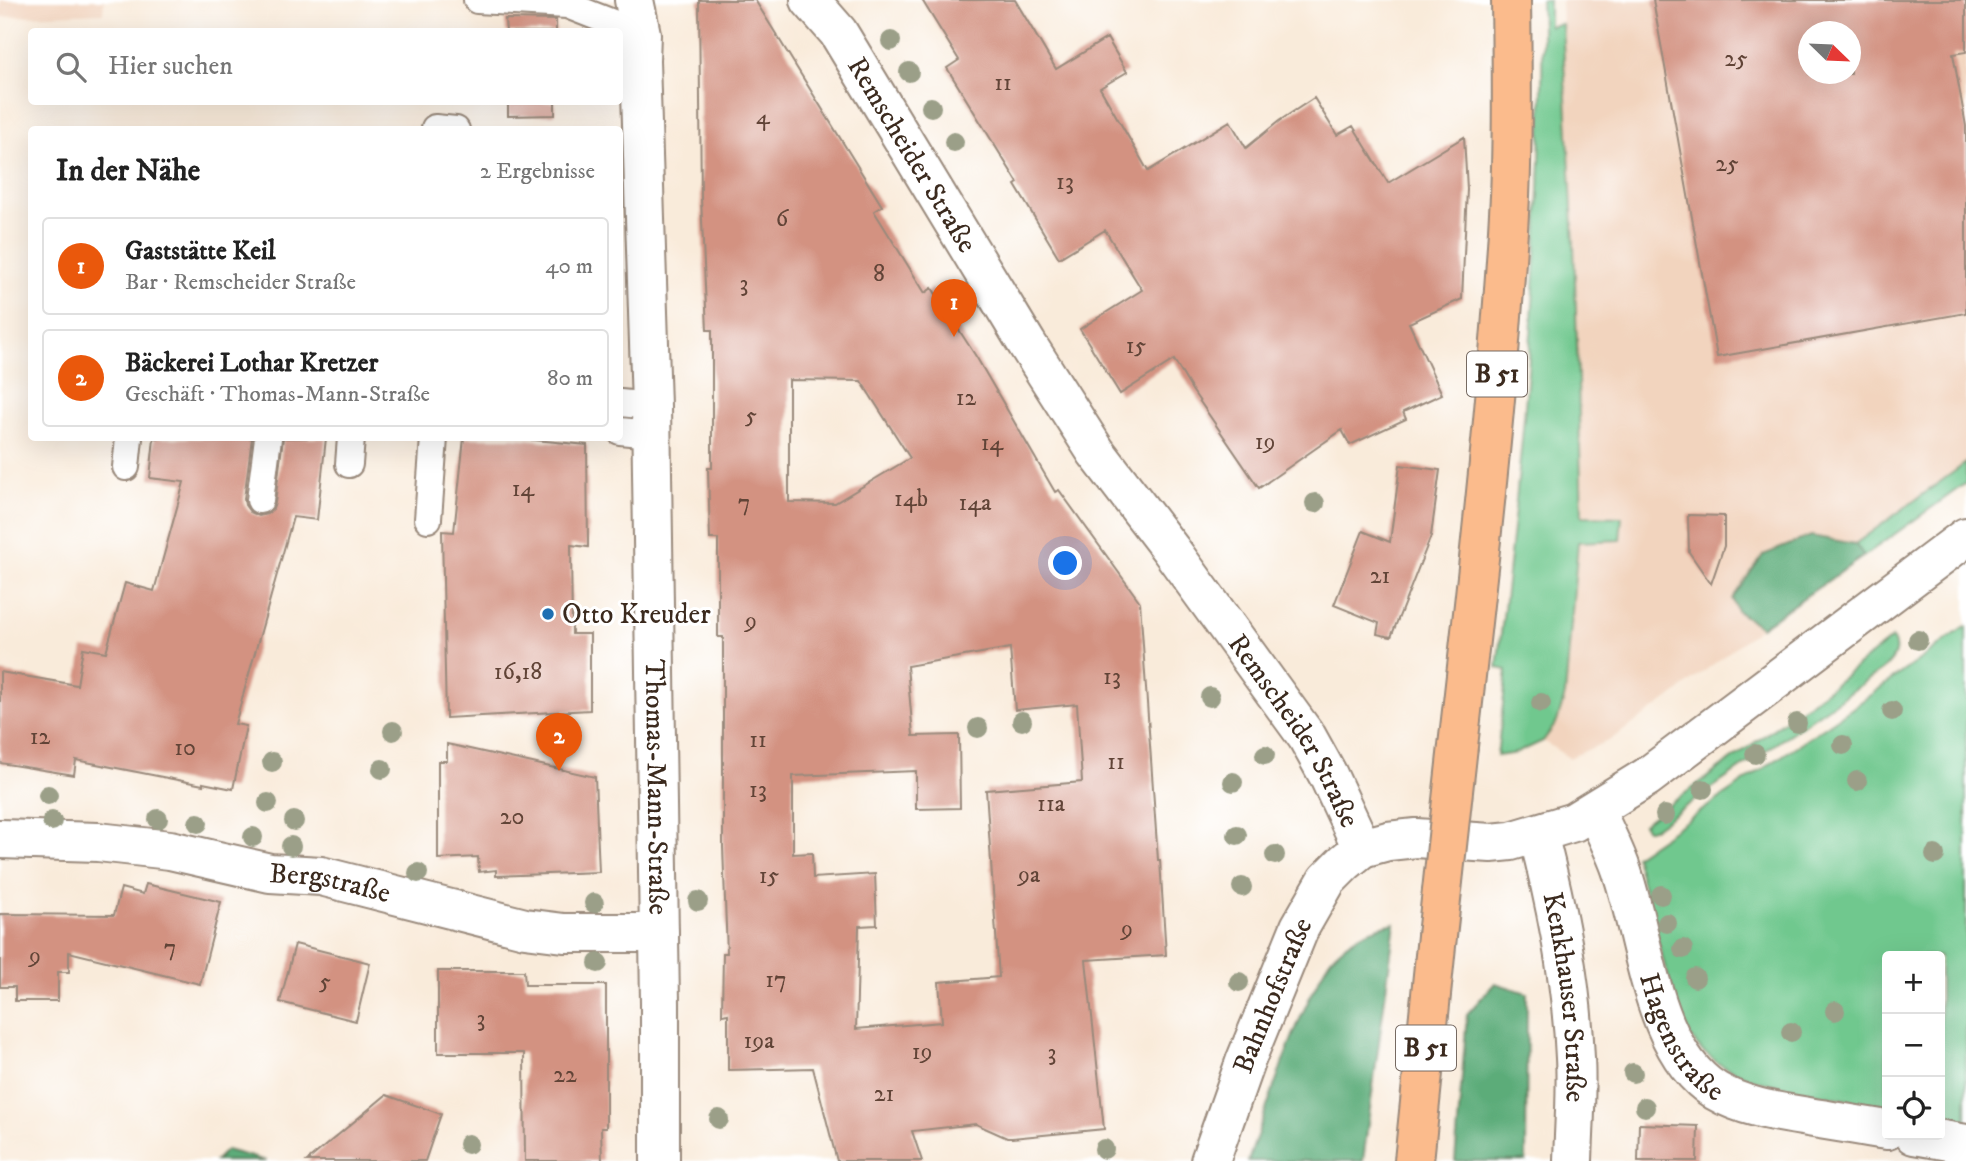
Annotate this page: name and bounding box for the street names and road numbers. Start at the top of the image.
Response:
street label: Remscheider Straße [840,50,985,259]
road number: B 51 [1467,352,1527,396]
street label: Remscheider Straße [1220,627,1367,833]
street label: Thomas-Mann-Straße [637,659,676,915]
street label: Bergstraße [269,856,394,911]
street label: Kenkhauser Straße [1535,889,1593,1103]
street label: Bahnhofstraße [1225,911,1320,1078]
street label: Hagenstraße [1632,969,1730,1109]
road number: B 51 [1396,1026,1456,1070]

